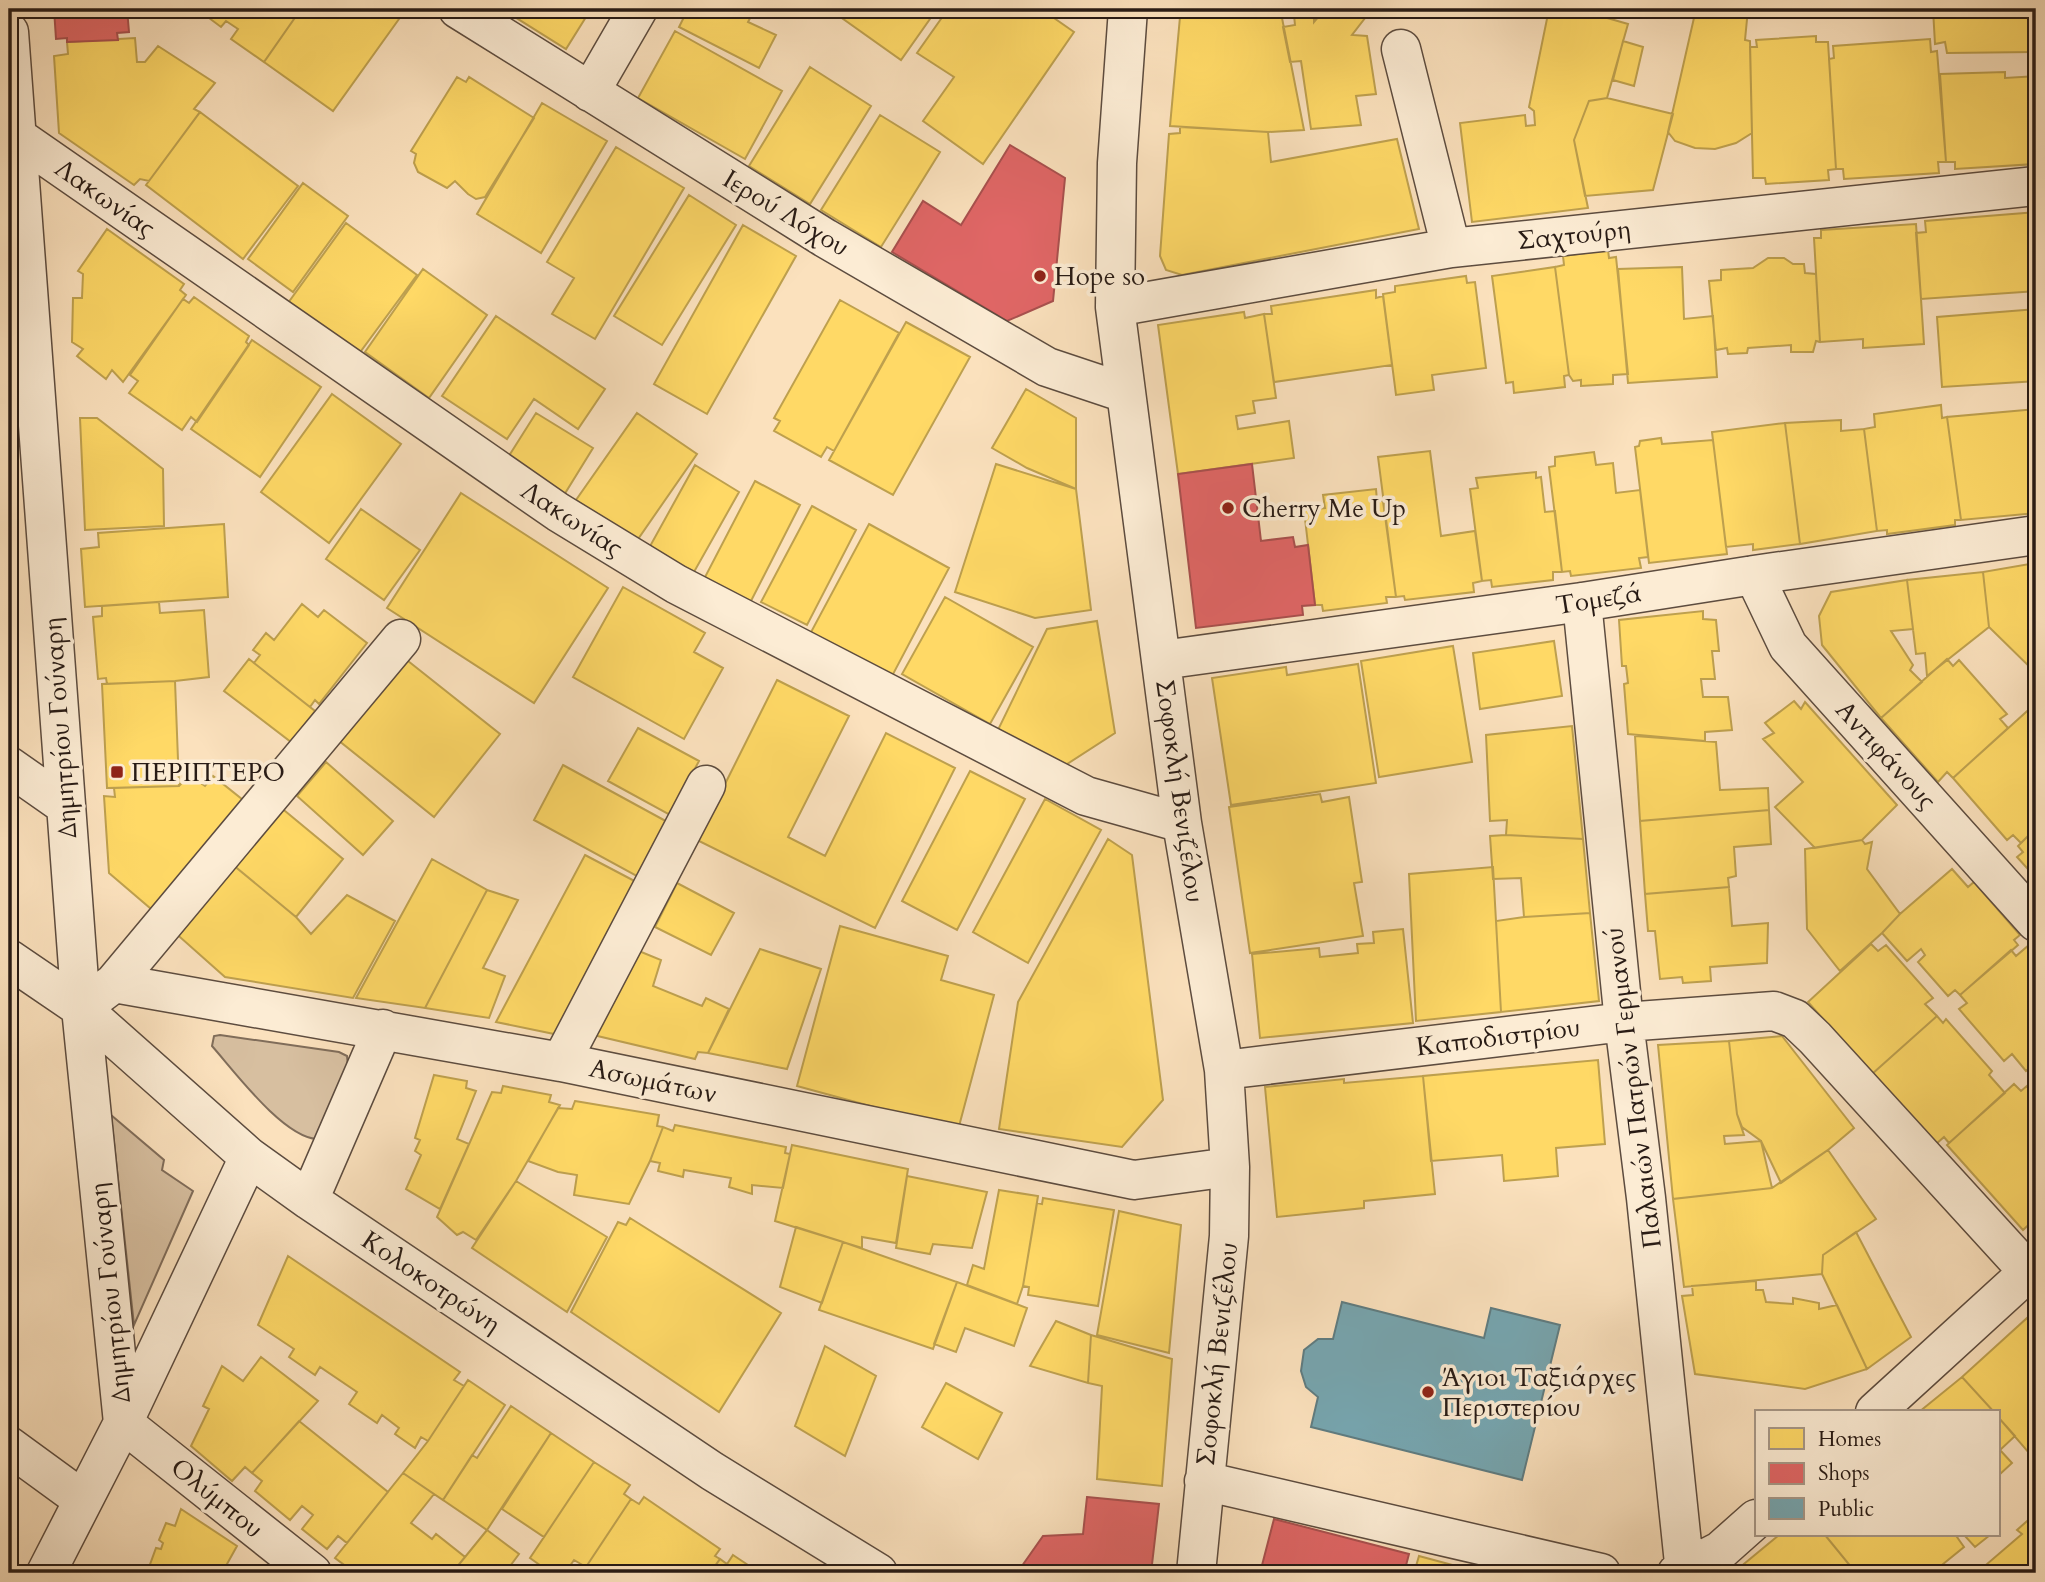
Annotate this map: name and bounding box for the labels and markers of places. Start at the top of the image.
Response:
place label: Hope so [1054,259,1145,294]
marker: Hope so [1032,268,1048,284]
place label: Cherry Me Up [1242,491,1406,526]
marker: Cherry Me Up [1220,500,1236,516]
place label: ΠΕΡΙΠΤΕΡΟ [131,755,285,790]
marker: ΠΕΡΙΠΤΕΡΟ [109,764,125,780]
place label: Άγιοι Ταξιάρχες Περιστερίου [1442,1360,1636,1425]
marker: Άγιοι Ταξιάρχες Περιστερίου [1420,1384,1436,1400]

